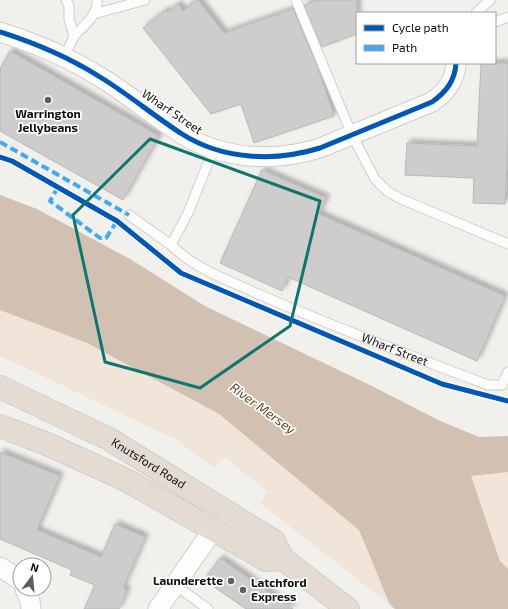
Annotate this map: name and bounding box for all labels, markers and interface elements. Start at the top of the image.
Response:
legend [356,12,496,64]
text: Cycle path [392,20,449,34]
text: Path [392,40,417,54]
street label: Wharf Street [140,86,206,137]
marker: Warrington Jellybeans [43,95,53,105]
place label: Warrington Jellybeans [15,106,81,135]
street label: Wharf Street [360,329,431,368]
water label: River Mersey [227,379,299,437]
street label: Knutsford Road [109,434,189,491]
north arrow [12,557,52,597]
text: N [29,560,41,574]
place label: Launderette [153,573,223,587]
place label: Latchford Express [251,575,307,603]
marker: Launderette [226,576,236,586]
marker: Latchford Express [238,585,248,595]

